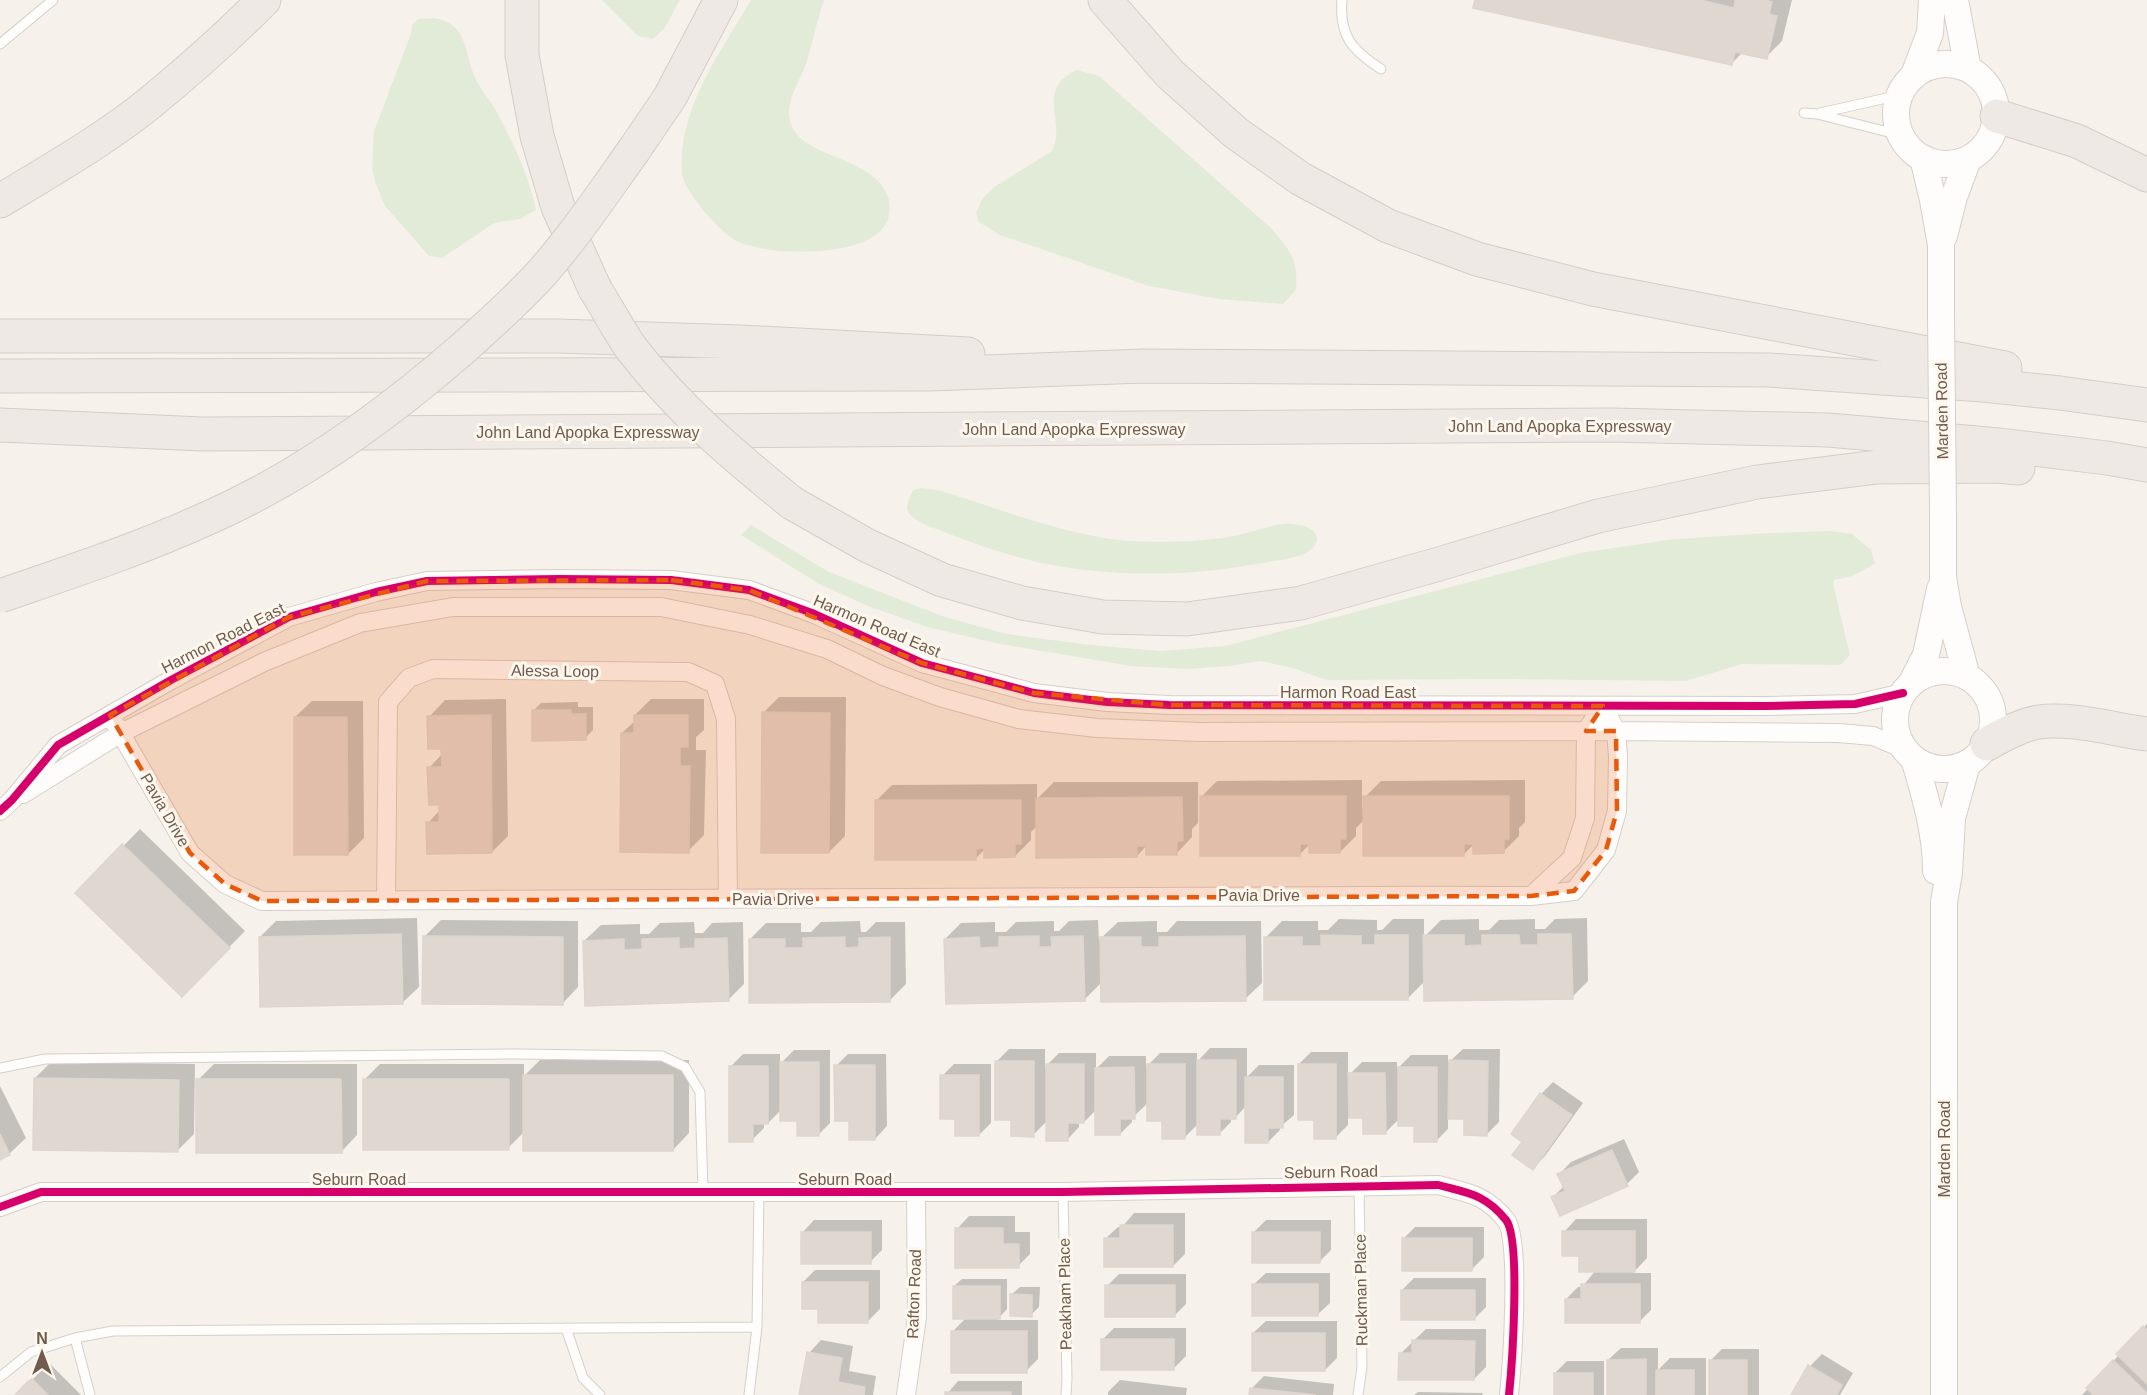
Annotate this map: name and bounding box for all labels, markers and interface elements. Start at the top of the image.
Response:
street label: Marden Road [1933,362,1951,460]
street label: John Land Apopka Expressway [1448,418,1672,435]
street label: John Land Apopka Expressway [962,421,1186,438]
street label: John Land Apopka Expressway [476,424,700,441]
street label: Harmon Road East [811,592,943,661]
street label: Harmon Road East [159,599,288,676]
street label: Alessa Loop [511,662,599,680]
street label: Harmon Road East [1280,684,1417,701]
street label: Pavia Drive [137,770,193,850]
street label: Pavia Drive [1218,887,1300,904]
street label: Pavia Drive [732,891,814,908]
street label: Marden Road [1936,1101,1953,1197]
street label: Seburn Road [1284,1163,1378,1181]
street label: Seburn Road [312,1171,406,1188]
street label: Seburn Road [798,1171,892,1188]
street label: Ruckman Place [1352,1234,1370,1346]
street label: Peakham Place [1056,1238,1074,1350]
street label: Rafton Road [904,1249,924,1339]
north arrow [12,1323,72,1383]
text: N [36,1330,48,1347]

